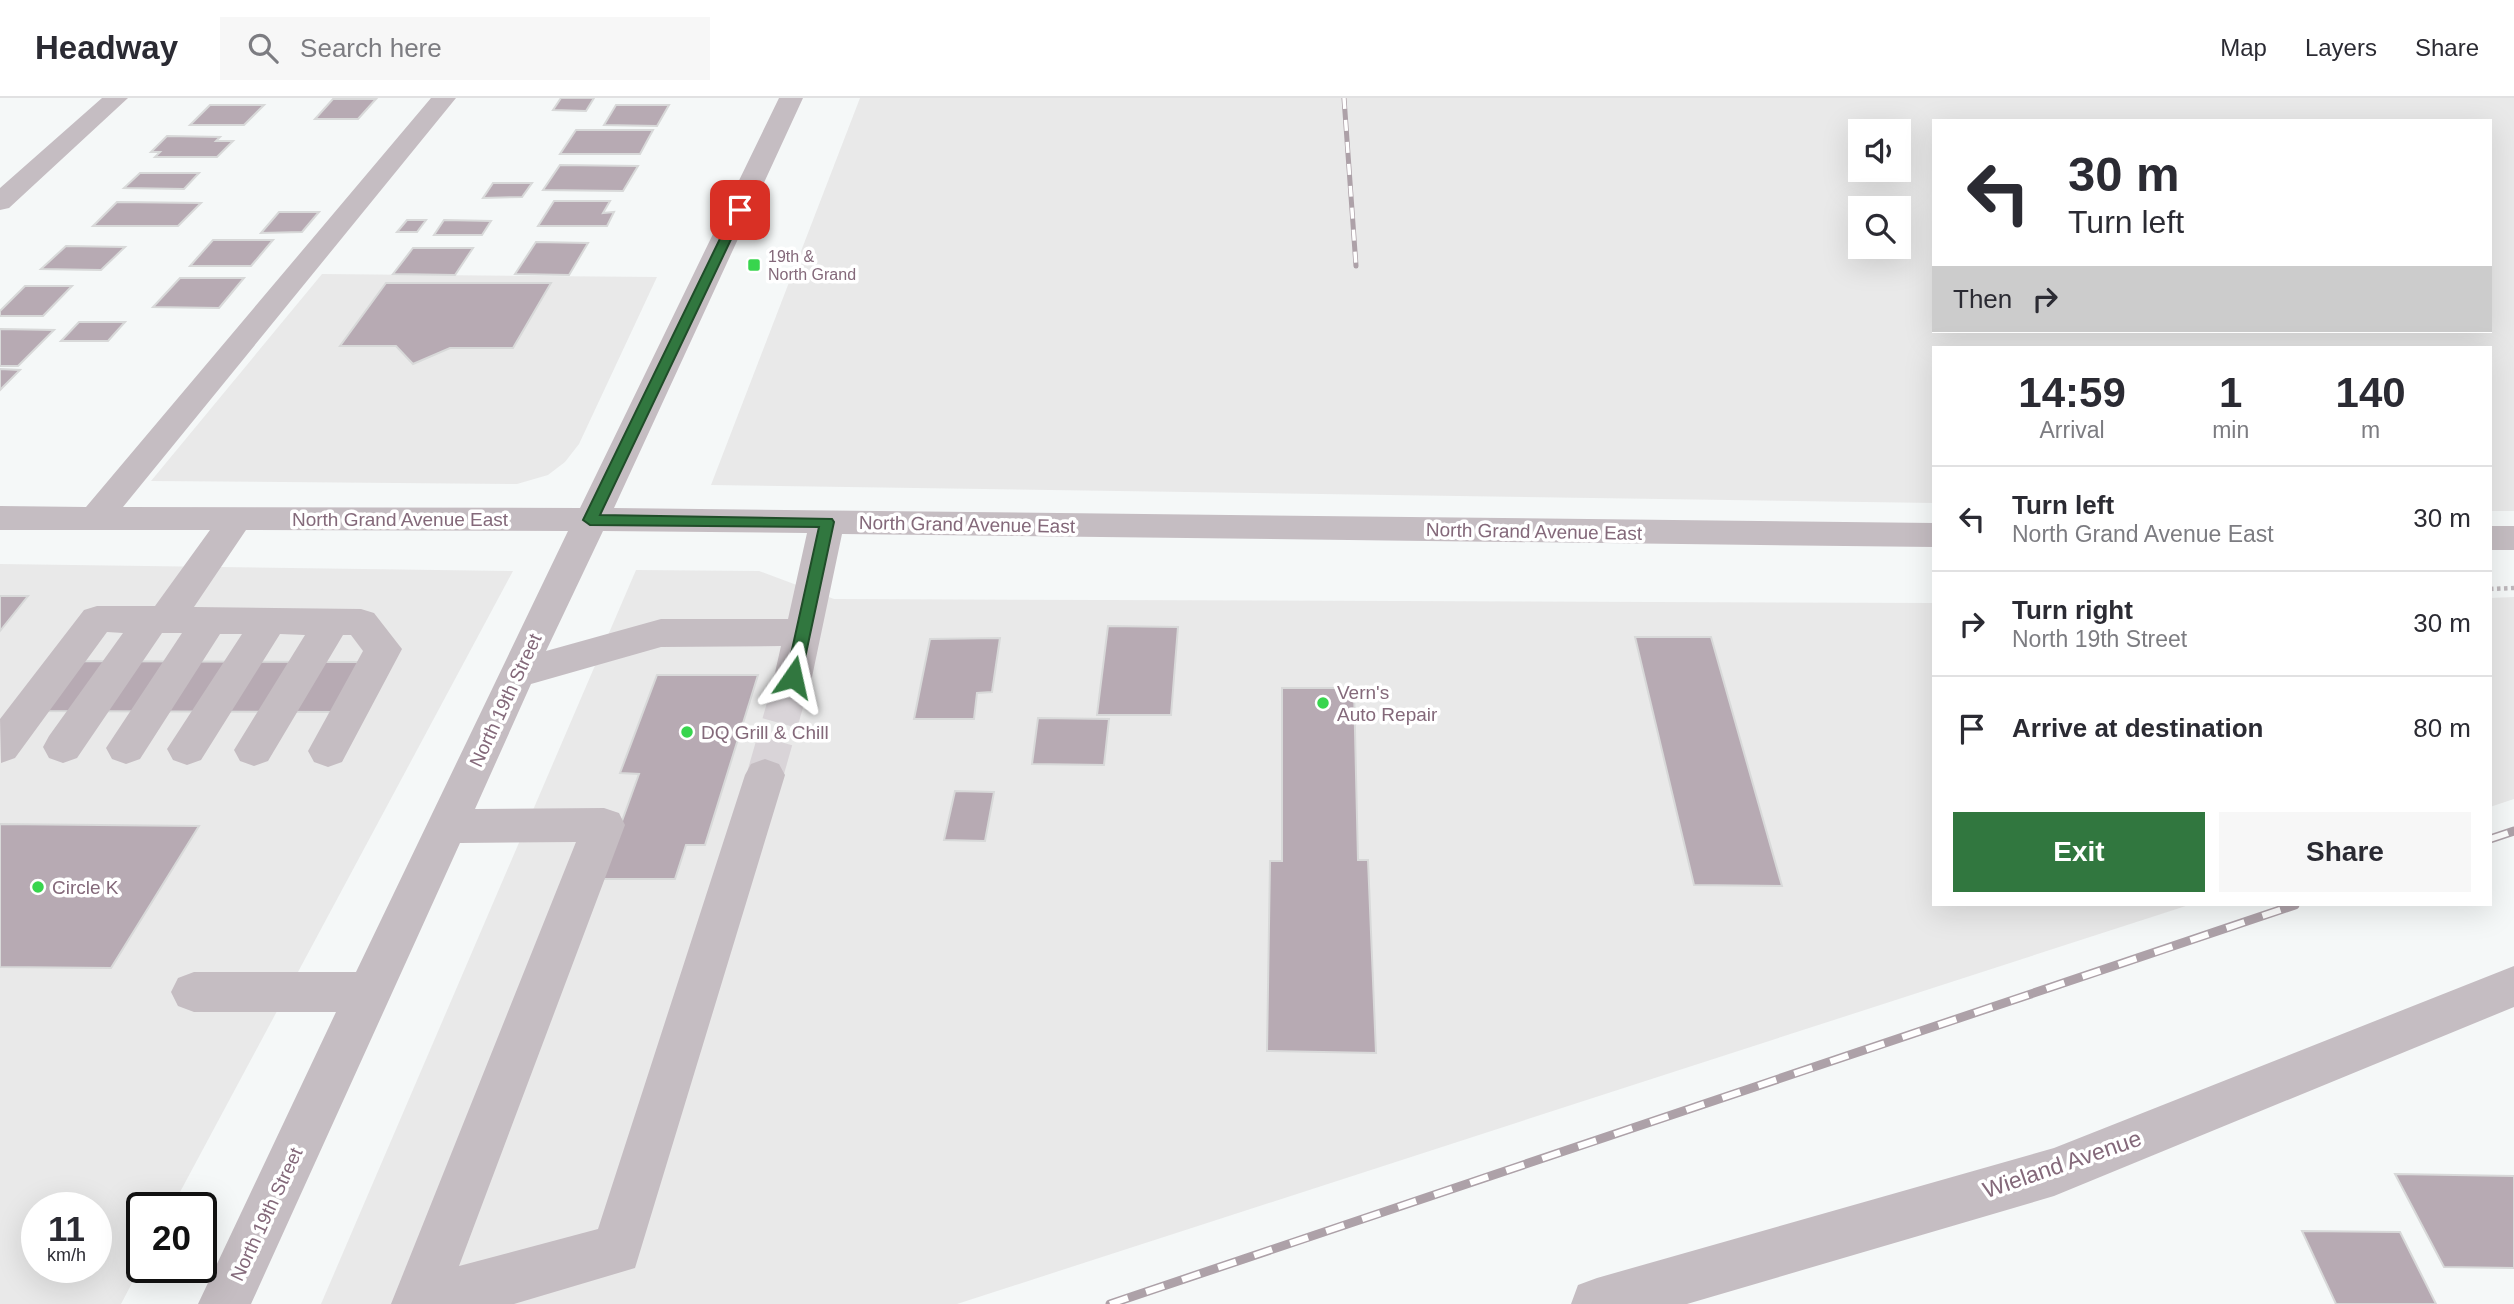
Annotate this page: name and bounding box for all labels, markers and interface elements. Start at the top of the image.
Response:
search box [220,17,710,80]
text: Headway [35,29,178,66]
icon: search [244,29,282,67]
text: Search here [300,33,442,63]
text: Map [2220,34,2267,61]
text: Layers [2305,34,2377,61]
text: Share [2415,34,2479,61]
map controls [1848,119,1911,259]
button: sound [1848,119,1911,182]
icon: left [1953,147,2044,238]
text: 30 m [2068,147,2180,201]
pin [710,180,770,240]
icon: arrive [721,191,759,229]
button: search [1848,196,1911,259]
text: Turn left [2068,204,2184,240]
place label: 19th & North Grand [768,248,856,283]
marker: 19th & North Grand [746,257,762,273]
icon: right [2026,280,2064,318]
text: Then [1953,284,2012,314]
text: 14:59 [2018,369,2126,416]
text: 1 [2219,369,2242,416]
text: 140 [2336,369,2406,416]
text: Arrival [2039,417,2105,443]
text: min [2212,417,2249,443]
text: m [2361,417,2380,443]
text: Turn left [2012,490,2114,520]
icon: left [1953,500,1991,538]
text: 30 m [2413,503,2471,533]
street label: North Grand Avenue East [292,509,509,530]
street label: North Grand Avenue East [859,512,1076,537]
street label: North Grand Avenue East [1426,519,1643,544]
text: North Grand Avenue East [2012,521,2274,547]
text: Turn right [2012,595,2133,625]
icon: right [1953,605,1991,643]
text: 30 m [2413,608,2471,638]
text: North 19th Street [2012,626,2187,652]
street label: North 19th Street [465,630,546,770]
position arrow [756,640,830,714]
place label: Vern's Auto Repair [1337,682,1438,725]
marker: Vern's Auto Repair [1315,695,1331,711]
icon: arrive [1953,710,1991,748]
text: Arrive at destination [2012,713,2263,743]
text: 80 m [2413,713,2471,743]
place label: DQ Grill & Chill [701,722,829,743]
marker: DQ Grill & Chill [679,724,695,740]
button: Exit [1953,812,2205,892]
button: Share [2219,812,2471,892]
place label: Circle K [52,877,119,898]
marker: Circle K [30,879,46,895]
street label: Wieland Avenue [1979,1125,2145,1203]
street label: North 19th Street [226,1144,307,1284]
speed limit sign: 20 [126,1192,217,1283]
text: 11 [48,1209,85,1248]
text: km/h [47,1245,86,1265]

